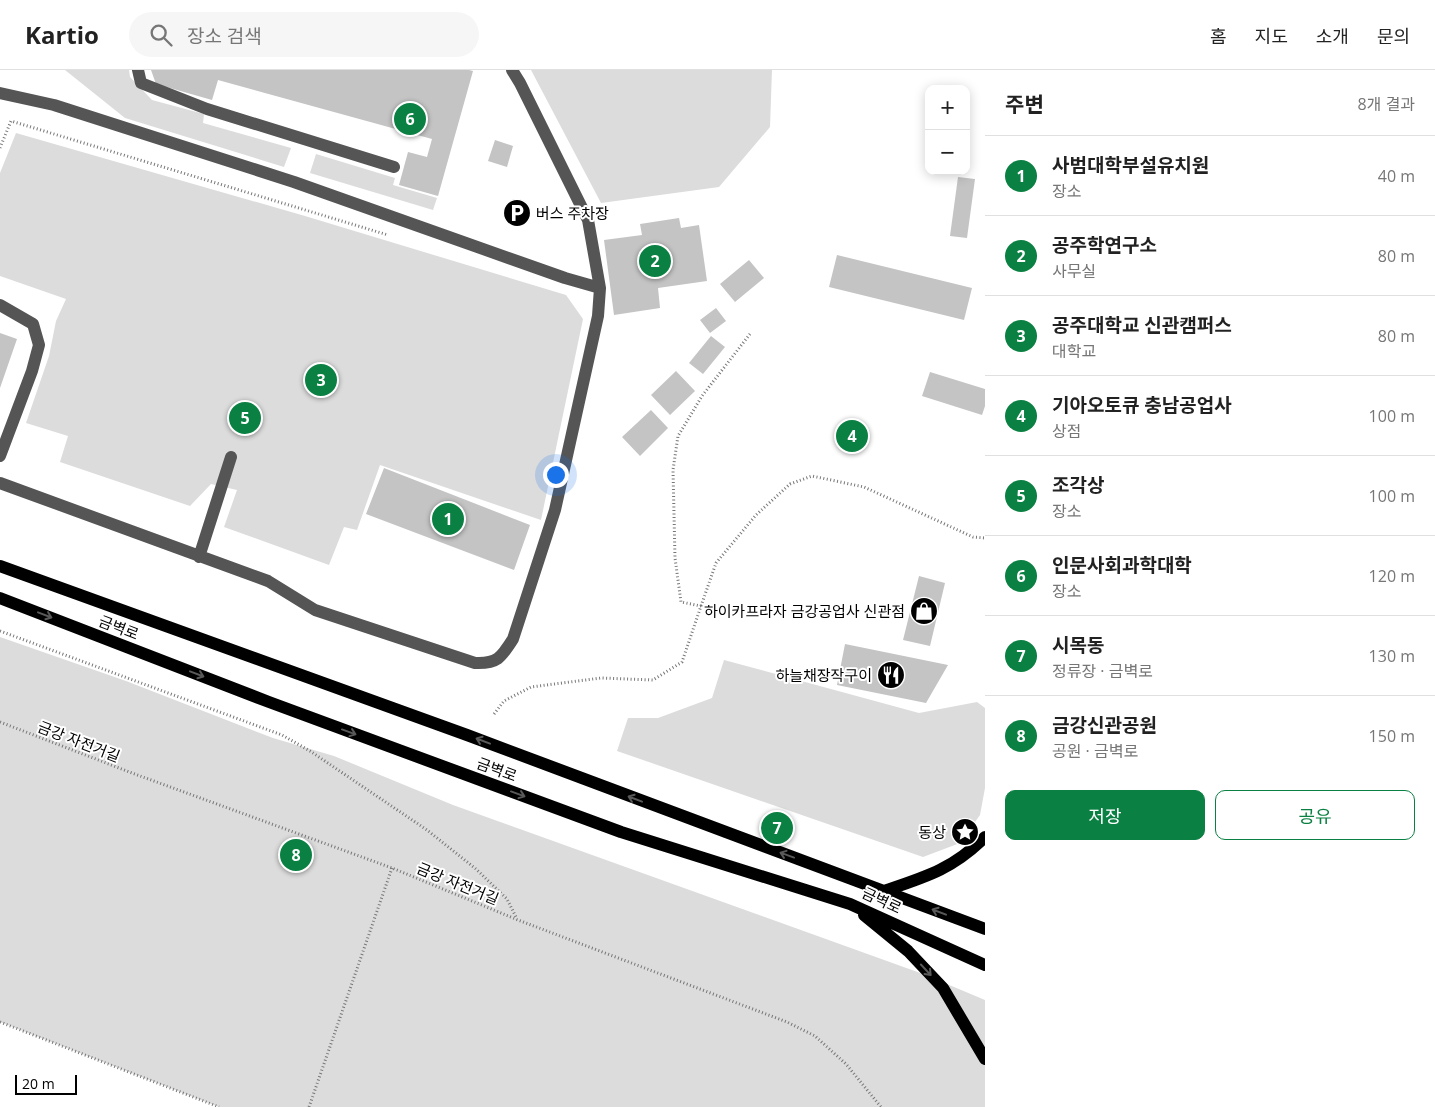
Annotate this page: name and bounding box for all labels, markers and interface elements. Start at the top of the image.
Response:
search box [129,12,479,57]
text: Kartio [25,18,99,51]
icon: search [147,21,175,49]
text: 장소 검색 [187,23,262,49]
text: 홈 [1210,24,1227,48]
text: 지도 [1255,24,1288,48]
text: 소개 [1316,24,1349,48]
text: 문의 [1377,24,1410,48]
map controls [925,85,970,175]
button: + [925,85,970,130]
text: 주변 [1005,90,1044,118]
text: 8개 결과 [1358,93,1415,115]
pin: 6 [394,100,426,138]
button: − [925,130,970,175]
text: 사범대학부설유치원 [1052,152,1209,178]
text: 1 [1016,165,1026,187]
text: 40 m [1378,165,1415,187]
text: 장소 [1052,180,1081,202]
parking icon: 버스 주차장 [502,198,532,228]
place label: 버스 주차장 [536,203,609,223]
text: 공주학연구소 [1052,232,1157,258]
pin: 2 [639,242,671,280]
text: 2 [1016,245,1026,267]
text: 80 m [1378,245,1415,267]
text: 사무실 [1052,260,1096,282]
text: 공주대학교 신관캠퍼스 [1052,312,1232,338]
text: 3 [1016,325,1026,347]
text: 80 m [1378,325,1415,347]
text: 대학교 [1052,340,1096,362]
pin: 3 [305,361,337,399]
text: 기아오토큐 충남공업사 [1052,392,1232,418]
pin: 5 [229,399,261,437]
text: 4 [1016,405,1026,427]
text: 100 m [1369,405,1415,427]
pin: 4 [836,417,868,455]
text: 상점 [1052,420,1081,442]
your location [543,462,569,488]
text: 조각상 [1052,472,1104,498]
text: 5 [1016,485,1026,507]
text: 100 m [1369,485,1415,507]
pin: 1 [432,500,464,538]
text: 장소 [1052,500,1081,522]
text: 인문사회과학대학 [1052,552,1192,578]
text: 6 [1016,565,1026,587]
text: 120 m [1369,565,1415,587]
text: 장소 [1052,580,1081,602]
shop icon: 하이카프라자 금강공업사 신관점 [909,596,939,626]
place label: 하이카프라자 금강공업사 신관점 [704,601,905,621]
street label: 금벽로 [96,610,142,644]
one-way arrow [38,612,53,621]
text: 시목동 [1052,632,1104,658]
text: 7 [1016,645,1026,667]
text: 130 m [1369,645,1415,667]
restaurant icon: 하늘채장작구이 [876,660,906,690]
text: 정류장 · 금벽로 [1052,660,1153,682]
place label: 하늘채장작구이 [775,665,872,685]
one-way arrow [189,670,204,679]
text: 금강신관공원 [1052,712,1157,738]
street label: 금강 자전거길 [35,716,123,766]
text: 8 [1016,725,1026,747]
text: 150 m [1369,725,1415,747]
one-way arrow [341,728,356,737]
one-way arrow [476,736,491,745]
text: 공원 · 금벽로 [1052,740,1138,762]
street label: 금벽로 [474,753,520,785]
one-way arrow [510,790,525,799]
button: 저장 [1005,790,1205,840]
button: 공유 [1215,790,1415,840]
one-way arrow [628,794,643,803]
pin: 7 [761,809,793,847]
place icon: 동상 [950,817,980,847]
place label: 동상 [918,822,946,842]
pin: 8 [280,836,312,874]
one-way arrow [780,850,795,859]
street label: 금강 자전거길 [414,857,502,909]
street label: 금벽로 [859,882,905,918]
one-way arrow [932,907,948,916]
one-way arrow [920,964,932,976]
scale bar [15,1072,78,1095]
text: 20 m [22,1074,55,1093]

